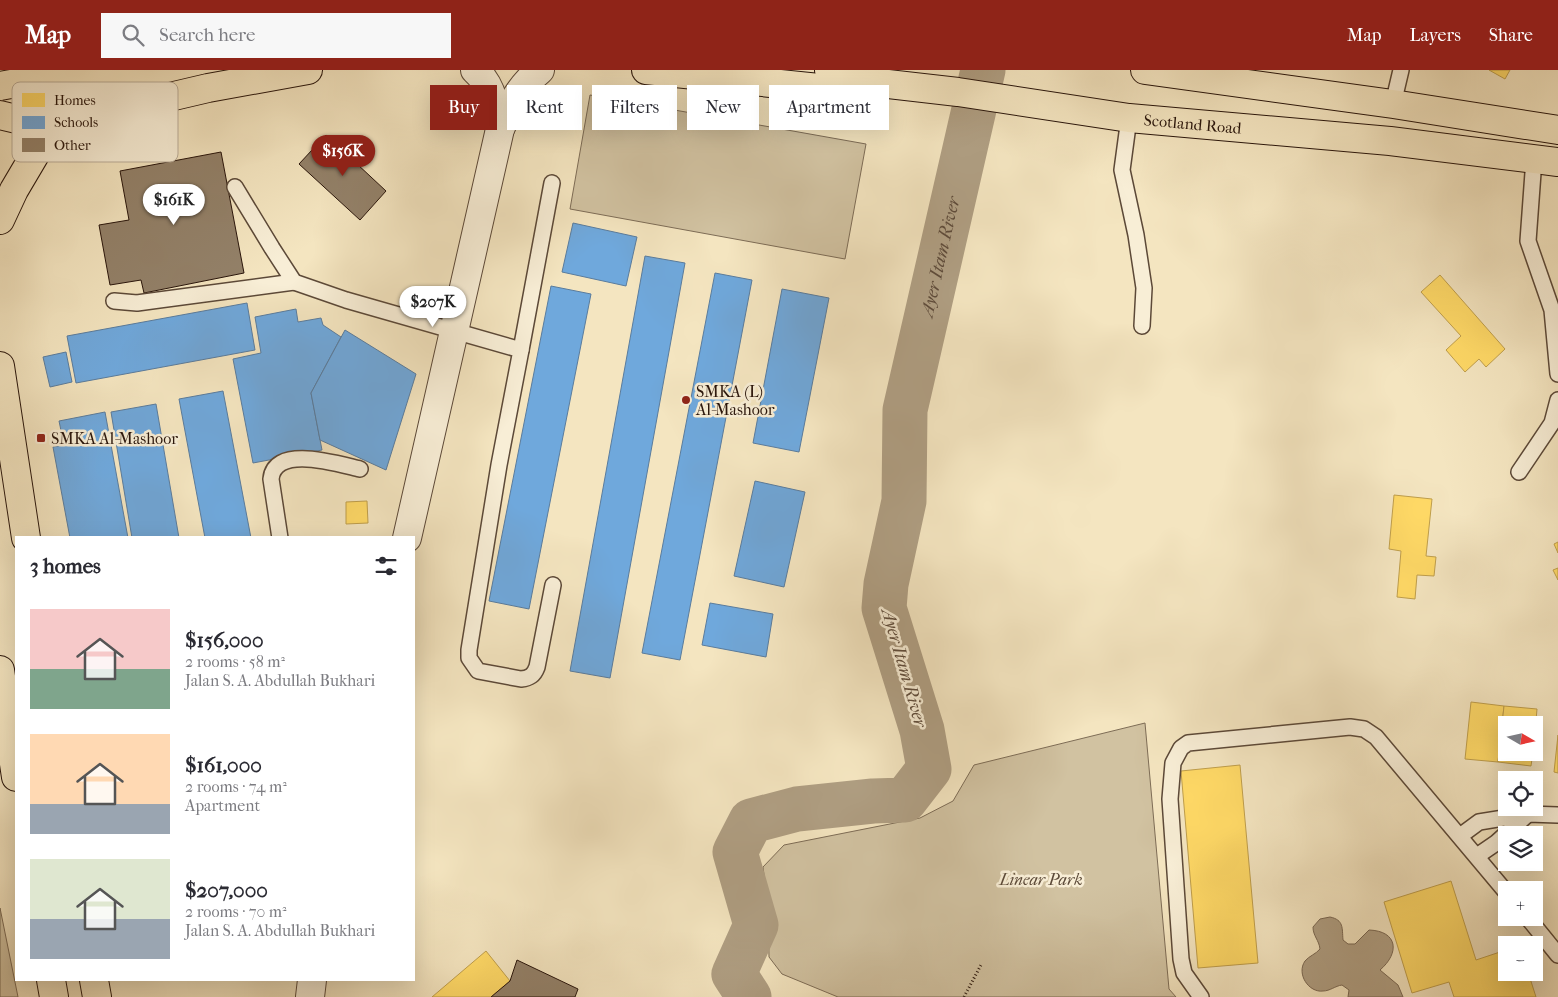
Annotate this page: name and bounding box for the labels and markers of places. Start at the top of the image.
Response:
pin: $156K [308,134,378,177]
pin: $161K [139,184,209,226]
pin: $207K [398,286,468,328]
place label: SMKA (L) Al-Mashoor [695,382,775,419]
marker: SMKA (L) Al-Mashoor [680,394,692,406]
place label: SMKA Al-Mashoor [51,429,178,448]
marker: SMKA Al-Mashoor [35,432,47,444]

